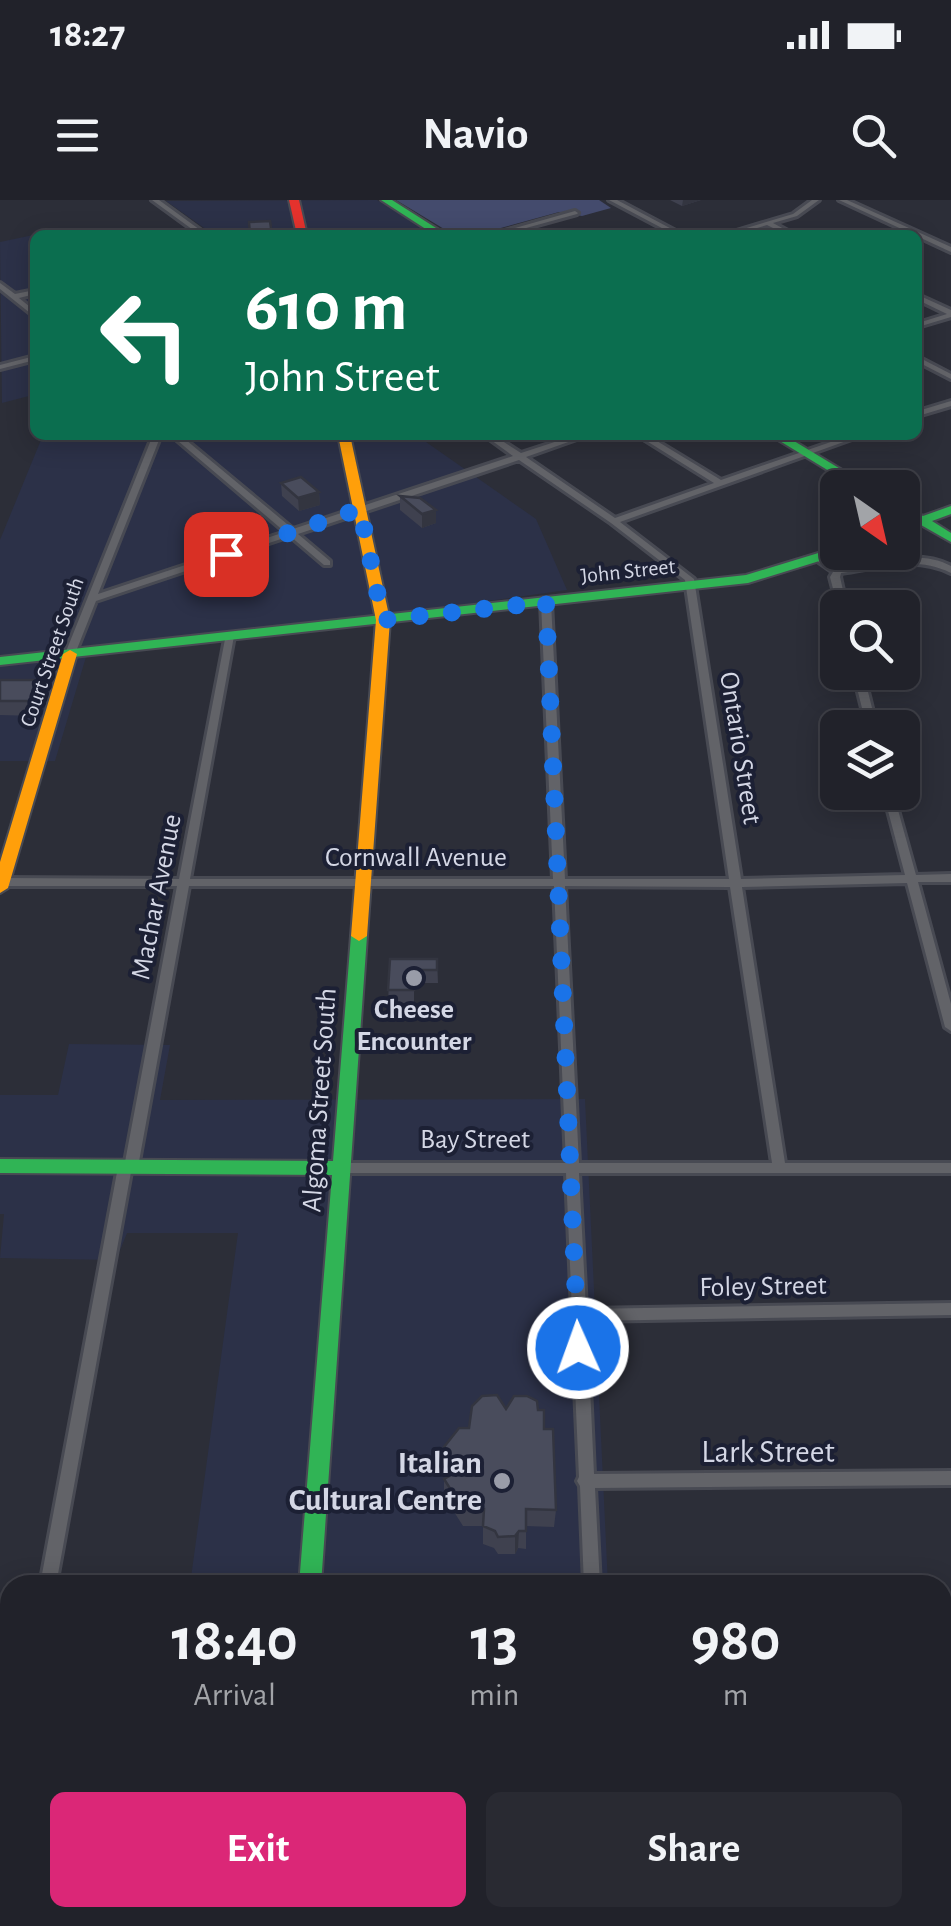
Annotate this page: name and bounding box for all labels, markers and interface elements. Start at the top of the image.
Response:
text: 18:27 [50,16,125,54]
icon: menu [50,108,105,163]
icon: search [846,108,901,163]
text: Navio [423,112,528,157]
icon: left [80,270,210,400]
text: 610 m [245,273,408,343]
text: John Street [245,355,440,400]
north arrow [820,470,920,570]
map controls [820,470,920,810]
pin [184,512,269,597]
icon: arrive [199,527,254,582]
street label: John Street [580,555,676,587]
street label: Court Street South [16,574,88,730]
button: search [820,590,920,690]
street label: Ontario Street [714,670,766,826]
button: layers [820,710,920,810]
street label: Machar Avenue [127,812,187,982]
street label: Cornwall Avenue [325,844,507,872]
marker: Cheese Encounter [403,967,425,989]
street label: Algoma Street South [298,987,342,1213]
place label: Cheese Encounter [357,996,472,1056]
street label: Bay Street [420,1126,530,1154]
street label: Foley Street [699,1272,827,1302]
position arrow [526,1296,630,1400]
street label: Lark Street [701,1436,835,1468]
place label: Italian Cultural Centre [289,1447,482,1516]
marker: Italian Cultural Centre [491,1470,513,1492]
text: 18:40 [171,1611,298,1671]
text: 13 [471,1611,518,1671]
text: 980 [691,1611,781,1671]
text: Arrival [194,1679,276,1711]
text: min [469,1679,519,1711]
text: m [723,1679,748,1711]
button: Exit [50,1792,466,1907]
button: Share [486,1792,902,1907]

